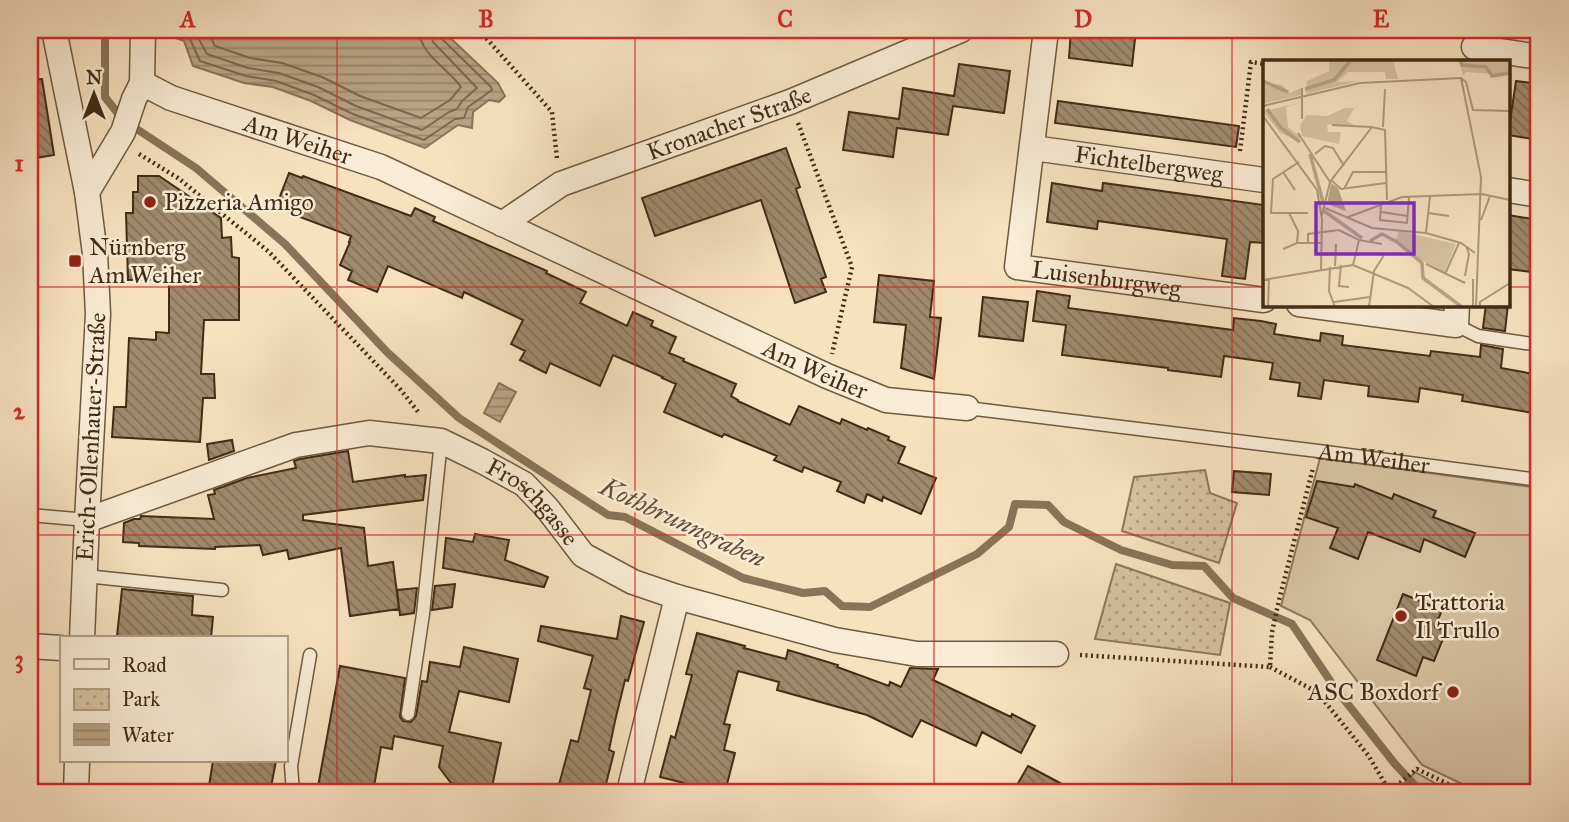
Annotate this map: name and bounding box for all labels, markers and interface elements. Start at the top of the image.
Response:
text: A [178,5,196,33]
text: B [478,5,494,33]
text: C [777,5,793,33]
text: D [1074,5,1092,33]
text: E [1373,5,1390,33]
north arrow [60,60,130,130]
inset map [1263,60,1510,306]
text: N [86,66,102,89]
street label: Kronacher Straße [643,80,816,167]
street label: Am Weiher [239,108,356,171]
street label: Fichtelbergweg [1073,139,1226,189]
text: 1 [14,149,24,177]
place label: Pizzeria Amigo [164,187,314,217]
marker: Pizzeria Amigo [142,194,158,210]
place label: Nürnberg Am Weiher [88,232,201,290]
marker: Nürnberg Am Weiher [67,253,83,269]
street label: Luisenburgweg [1030,254,1184,304]
street label: Erich-Ollenhauer-Straße [70,312,112,562]
street label: Am Weiher [757,333,872,406]
text: 2 [13,397,25,425]
street label: Am Weiher [1315,436,1431,481]
street label: Froschgasse [481,451,585,552]
water label: Kothbrunngraben [593,469,771,574]
place label: Trattoria Il Trullo [1415,587,1506,645]
marker: Trattoria Il Trullo [1393,608,1409,624]
legend [60,636,287,762]
text: 3 [14,645,24,674]
text: Road [122,652,167,678]
place label: ASC Boxdorf [1307,677,1443,707]
marker: ASC Boxdorf [1445,684,1461,700]
text: Park [122,686,160,712]
text: Water [122,722,174,748]

